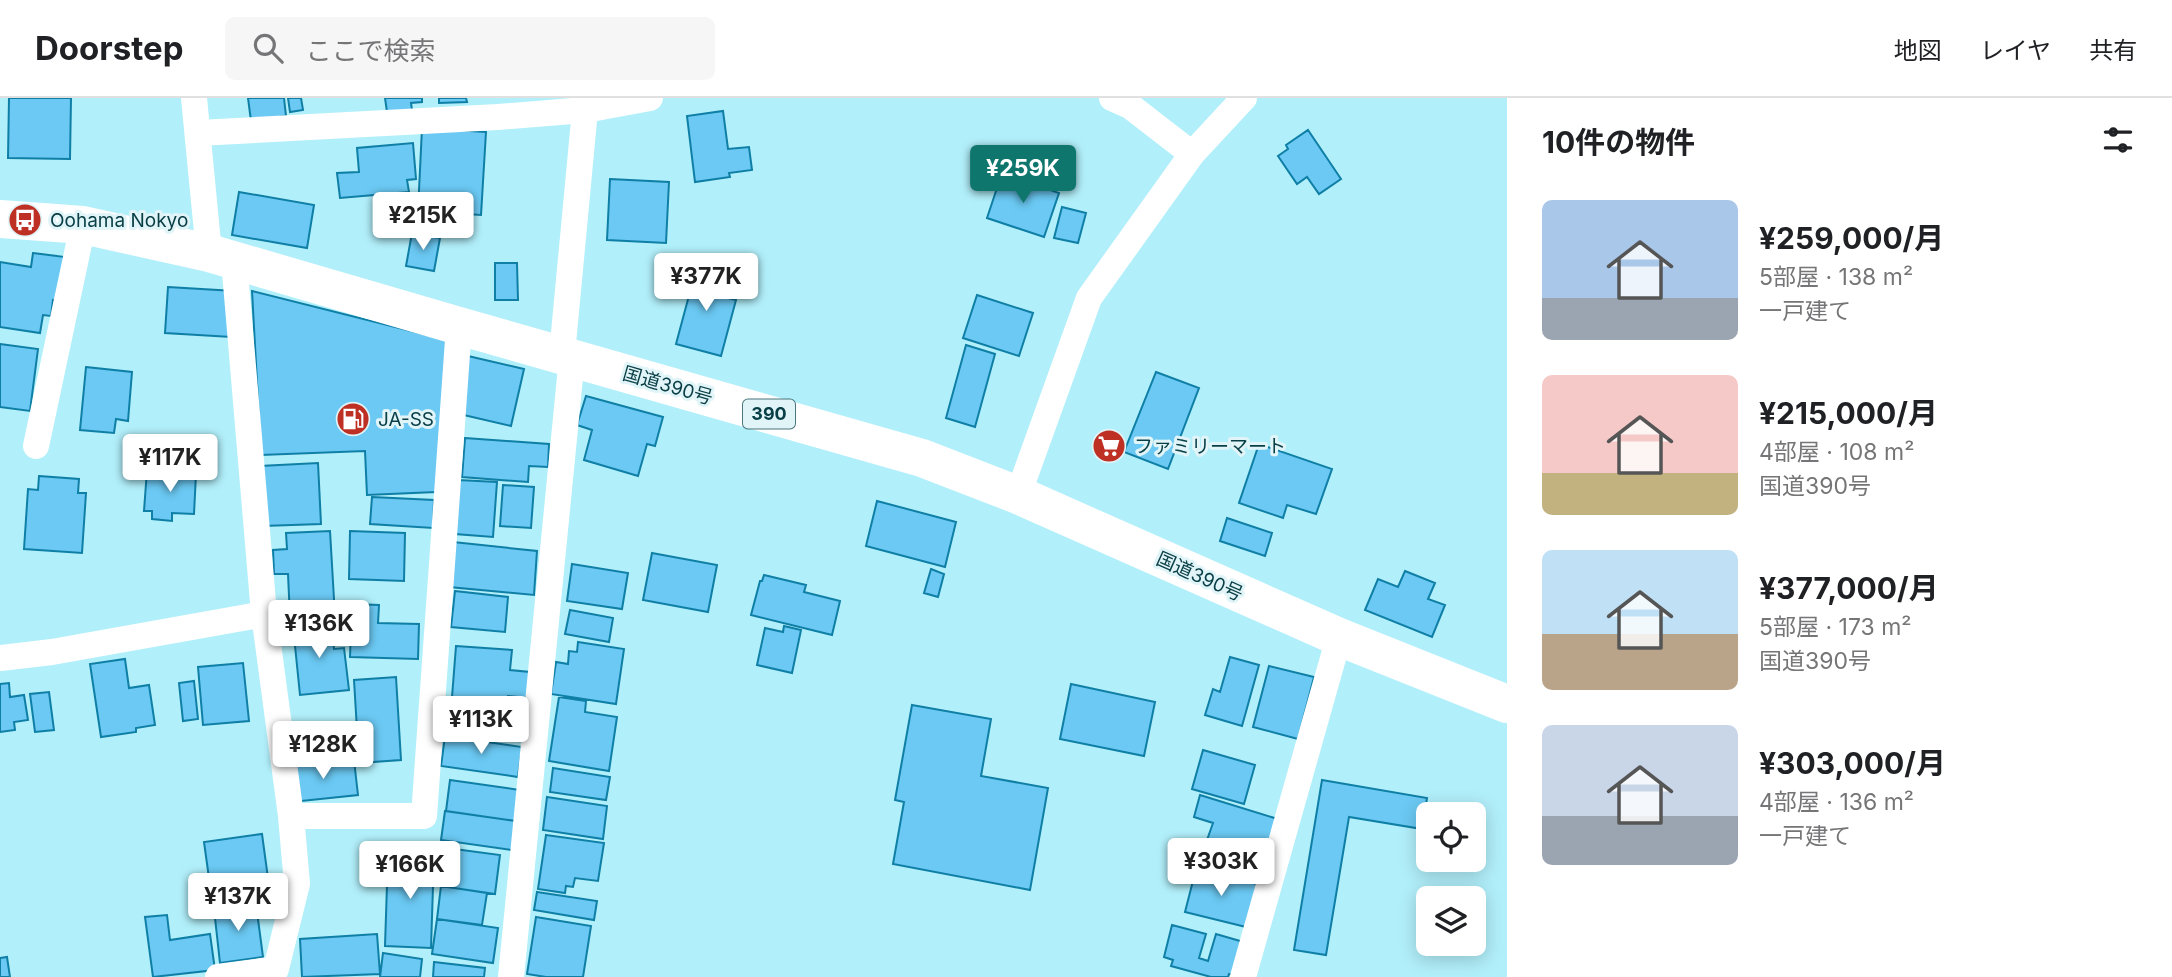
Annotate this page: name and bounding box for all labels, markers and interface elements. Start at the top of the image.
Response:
search box [225,17,715,80]
text: Doorstep [35,28,183,68]
icon: search [249,29,287,67]
text: ここで検索 [305,35,435,66]
text: 地図 [1894,36,1942,65]
text: レイヤ [1980,36,2051,65]
text: 共有 [2089,36,2137,65]
icon: filters [2099,121,2137,159]
text: 10件の物件 [1542,124,1695,160]
pin: ¥259K [974,146,1072,205]
text: ¥259K [986,154,1060,182]
pin: ¥215K [374,192,472,252]
bus stop icon: Oohama Nokyo [6,201,44,239]
text: ¥215K [389,201,457,229]
place label: Oohama Nokyo [50,209,188,232]
text: ¥259,000/月 [1759,220,1944,256]
icon: home [1598,228,1682,312]
pin: ¥377K [657,254,755,313]
text: ¥377K [670,262,742,290]
text: 5部屋 · 138 m² [1759,263,1913,291]
text: 一戸建て [1759,297,1851,325]
street label: 国道390号 [620,362,715,409]
text: ¥215,000/月 [1759,395,1938,431]
fuel station icon: JA-SS [334,400,372,438]
road number: 390 [743,400,795,428]
icon: home [1598,403,1682,487]
place label: JA-SS [378,408,434,431]
supermarket icon: ファミリーマート [1090,427,1128,465]
pin: ¥117K [121,434,219,494]
place label: ファミリーマート [1134,435,1286,458]
text: 4部屋 · 108 m² [1759,438,1914,466]
text: ¥117K [139,443,201,471]
text: 国道390号 [1759,472,1871,500]
street label: 国道390号 [1153,547,1247,606]
text: ¥377,000/月 [1759,570,1939,606]
icon: home [1598,578,1682,662]
pin: ¥136K [270,601,368,660]
text: ¥136K [284,609,354,637]
text: 5部屋 · 173 m² [1759,613,1912,641]
text: 国道390号 [1759,647,1871,675]
pin: ¥113K [432,696,530,756]
text: ¥113K [449,705,513,733]
pin: ¥128K [274,722,372,781]
text: ¥128K [288,730,358,758]
text: ¥303,000/月 [1759,745,1946,781]
icon: home [1598,753,1682,837]
text: 4部屋 · 136 m² [1759,788,1914,816]
map controls [1416,802,1486,956]
button: locate [1416,802,1486,872]
text: 一戸建て [1759,822,1851,850]
pin: ¥303K [1172,838,1270,898]
pin: ¥166K [361,842,459,901]
text: ¥303K [1184,847,1258,875]
text: ¥166K [375,850,445,878]
pin: ¥137K [189,874,287,933]
text: ¥137K [204,882,272,910]
button: layers [1416,886,1486,956]

